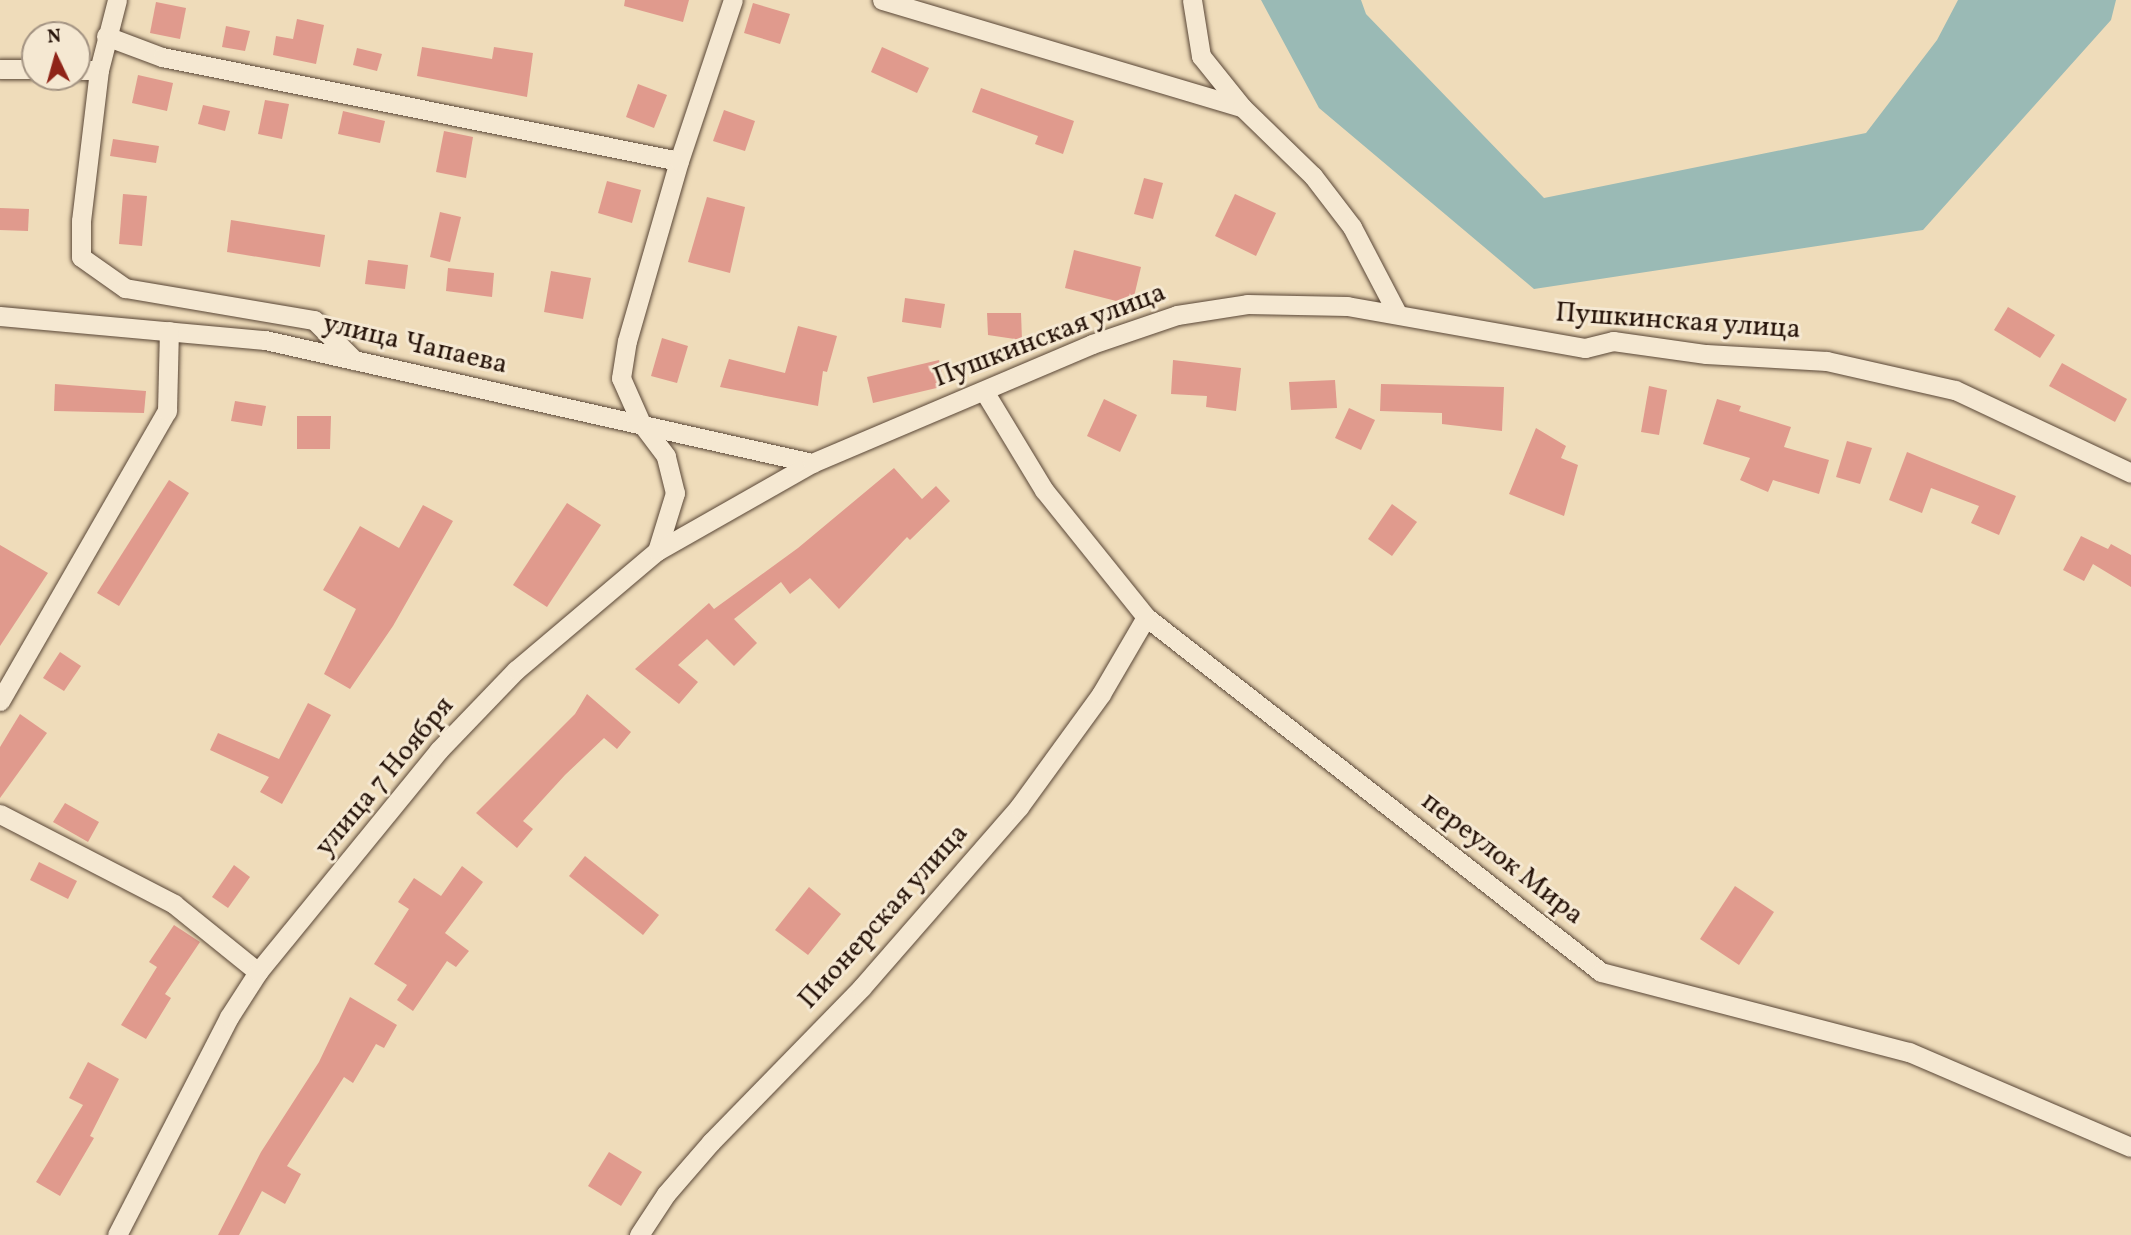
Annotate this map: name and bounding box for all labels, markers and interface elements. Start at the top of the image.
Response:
north arrow [21,21,91,91]
text: N [46,24,62,51]
street label: Пушкинская улица [929,276,1171,396]
street label: Пушкинская улица [1554,297,1802,347]
street label: улица Чапаева [319,307,511,383]
street label: улица 7 Ноября [308,690,462,864]
street label: переулок Мира [1414,785,1590,933]
street label: Пионерская улица [792,817,976,1017]

